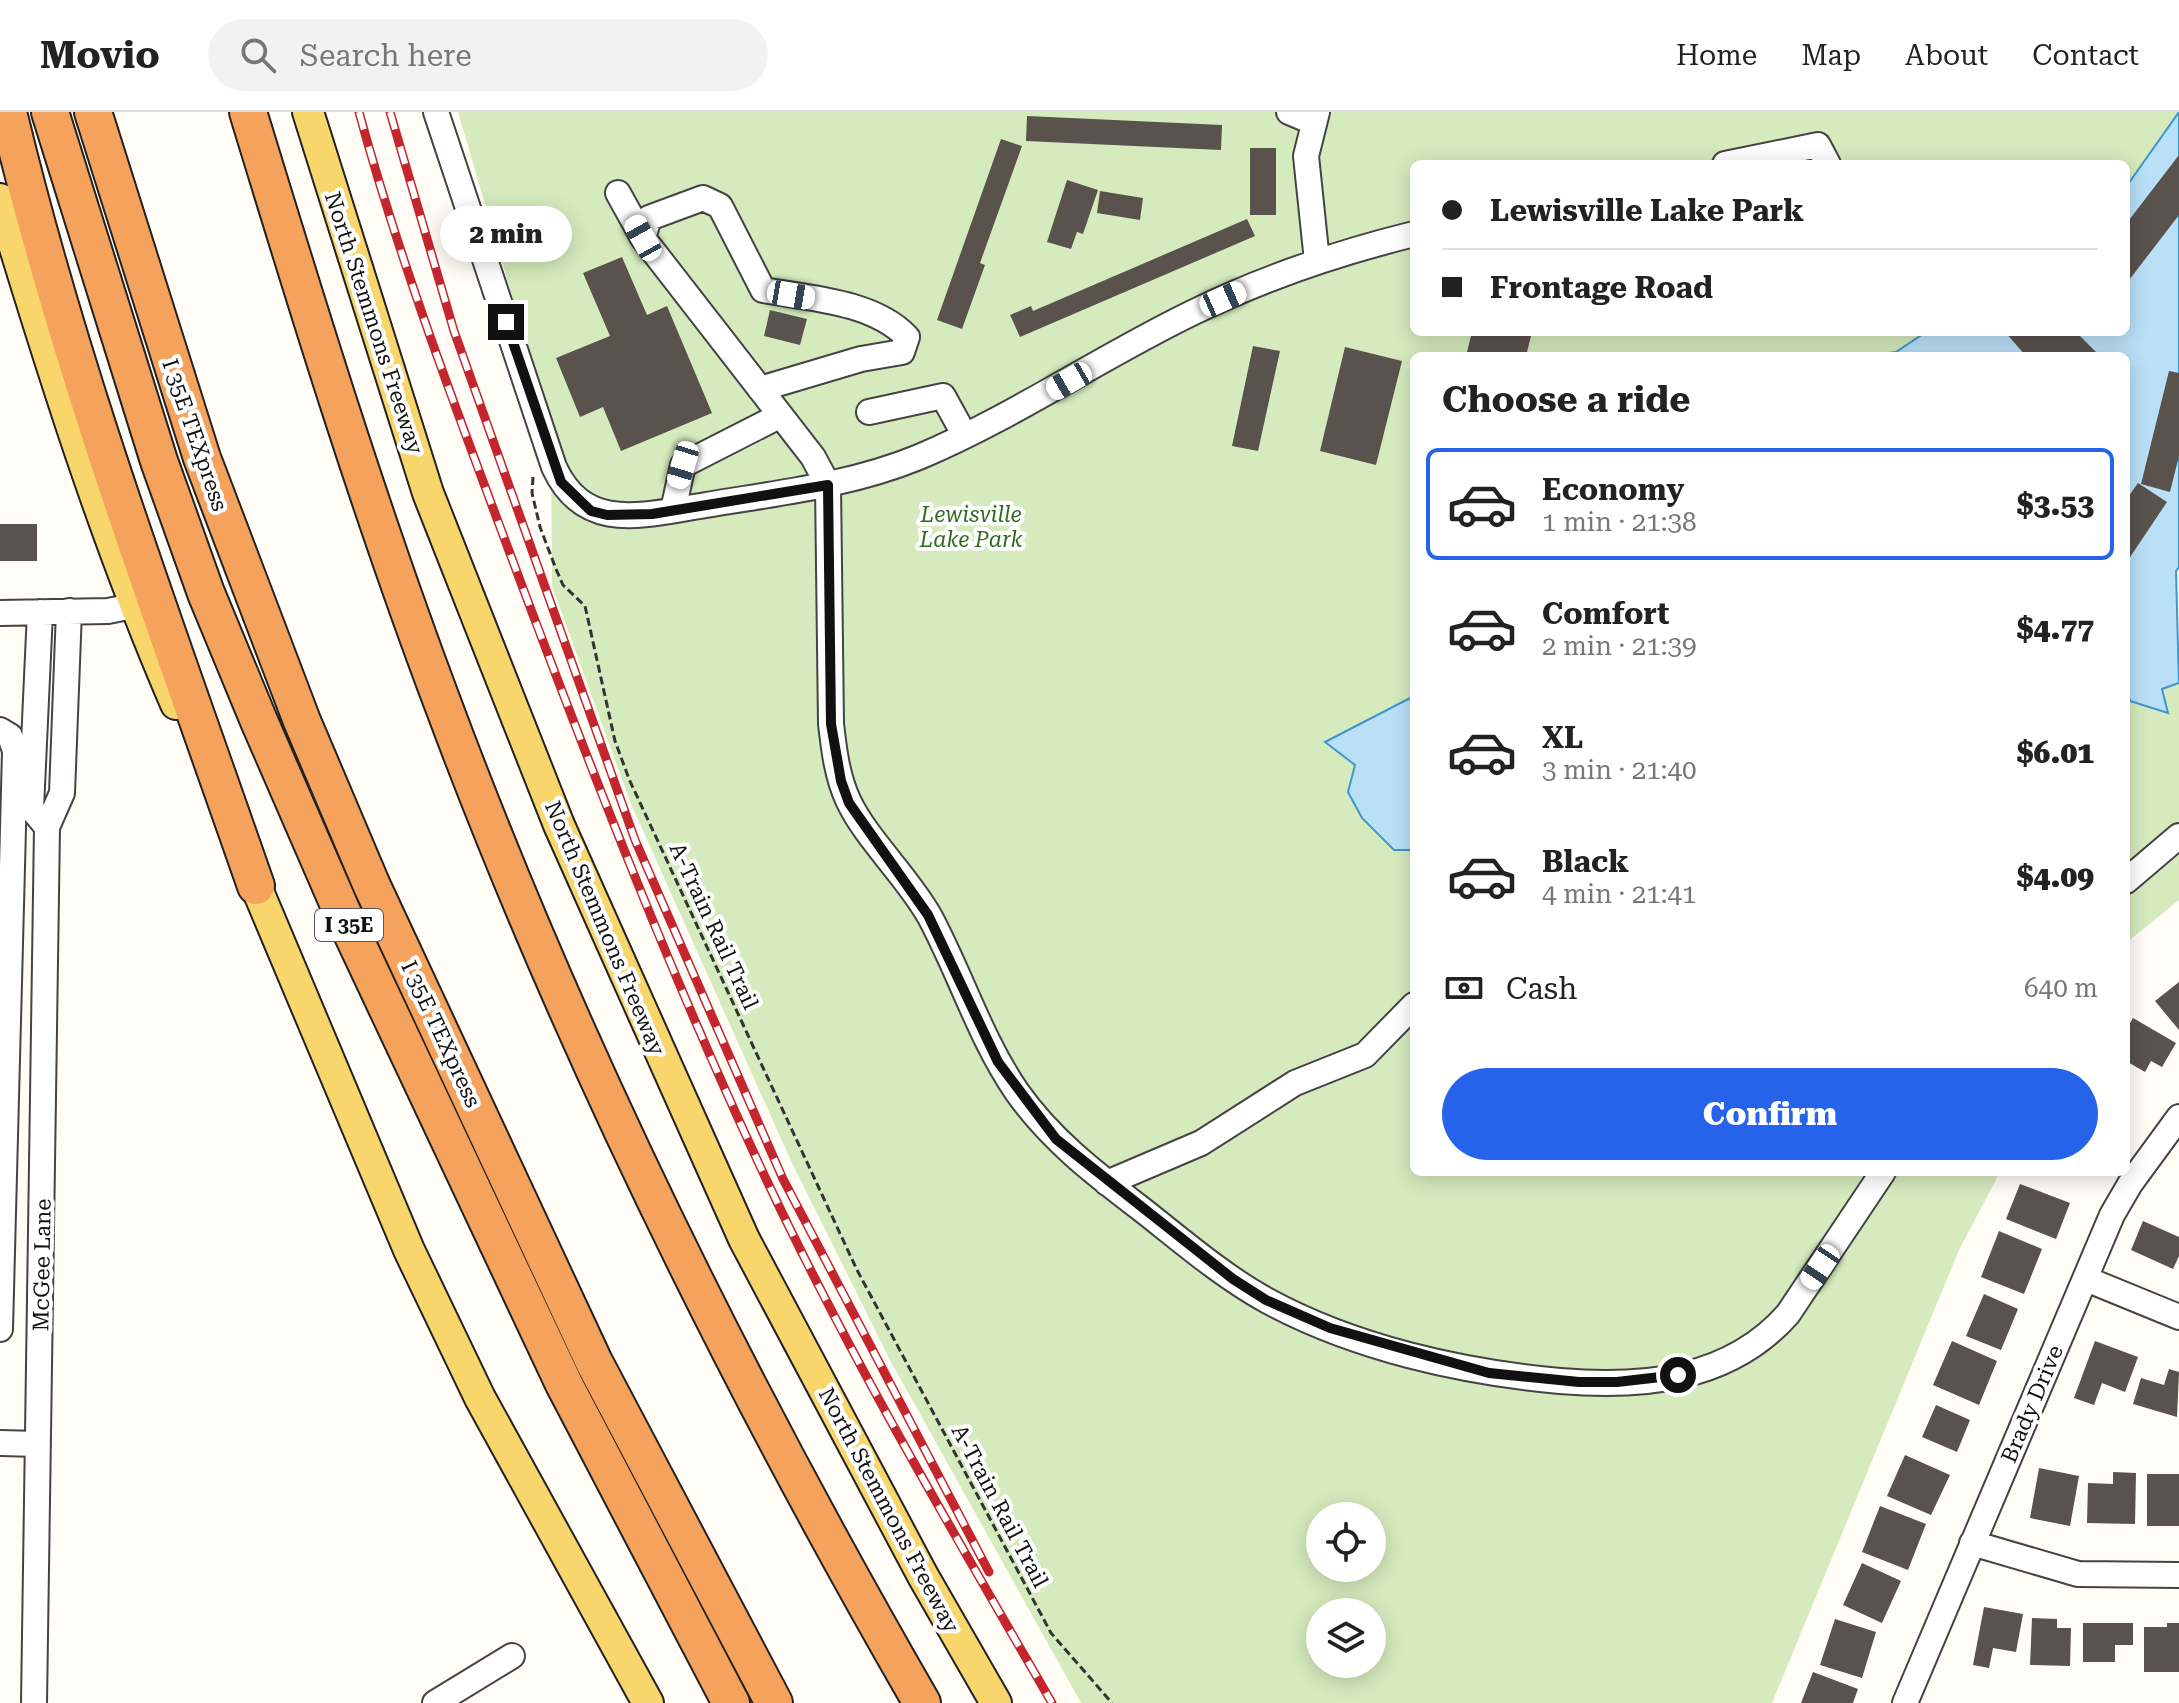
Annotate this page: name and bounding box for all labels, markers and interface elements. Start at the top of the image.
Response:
search box [208,19,768,91]
text: Movio [40,33,160,77]
icon: search [236,33,280,77]
text: Search here [300,38,472,73]
text: Home [1676,39,1757,72]
text: Map [1801,39,1861,72]
text: About [1905,39,1988,72]
text: Contact [2032,39,2139,72]
street label: North Stemmons Freeway [320,189,428,457]
text: Lewisville Lake Park [1490,193,1804,228]
callout: 2 min [440,206,572,262]
car [621,211,665,265]
text: 2 min [469,219,543,249]
text: Frontage Road [1490,270,1713,305]
car [1196,278,1250,320]
car [765,279,817,311]
route end [488,304,524,340]
street label: I 35E TEXpress [157,356,233,514]
car [1042,359,1096,403]
text: Choose a ride [1442,379,1690,421]
car [665,439,701,491]
icon: car [1446,468,1518,540]
text: Economy [1542,472,1684,507]
text: $3.53 [2017,487,2094,522]
park label: Lewisville Lake Park [918,502,1023,552]
text: 1 min · 21:38 [1542,507,1697,537]
icon: car [1446,592,1518,664]
text: Comfort [1542,596,1669,631]
text: $4.77 [2017,611,2094,646]
text: 2 min · 21:39 [1542,631,1697,661]
icon: car [1446,716,1518,788]
text: XL [1542,720,1583,755]
text: $6.01 [2017,735,2094,770]
text: 3 min · 21:40 [1542,755,1697,785]
street label: North Stemmons Freeway [540,797,670,1059]
street label: A-Train Rail Trail [664,839,764,1013]
icon: car [1446,840,1518,912]
text: Black [1542,844,1629,879]
text: $4.09 [2017,859,2094,894]
text: 4 min · 21:41 [1542,879,1697,909]
road number: I 35E [315,909,383,941]
street label: I 35E TEXpress [396,957,486,1111]
icon: cash [1442,966,1486,1010]
text: Cash [1506,971,1577,1006]
text: 640 m [2024,973,2098,1003]
button: Confirm [1442,1068,2098,1160]
street label: McGee Lane [28,1198,56,1332]
car [1797,1240,1843,1294]
street label: Brady Drive [1996,1341,2068,1467]
route start [1660,1357,1696,1393]
street label: North Stemmons Freeway [814,1383,964,1637]
street label: A-Train Rail Trail [947,1420,1054,1592]
map controls [1306,1502,1386,1678]
button: locate [1306,1502,1386,1582]
button: layers [1306,1598,1386,1678]

